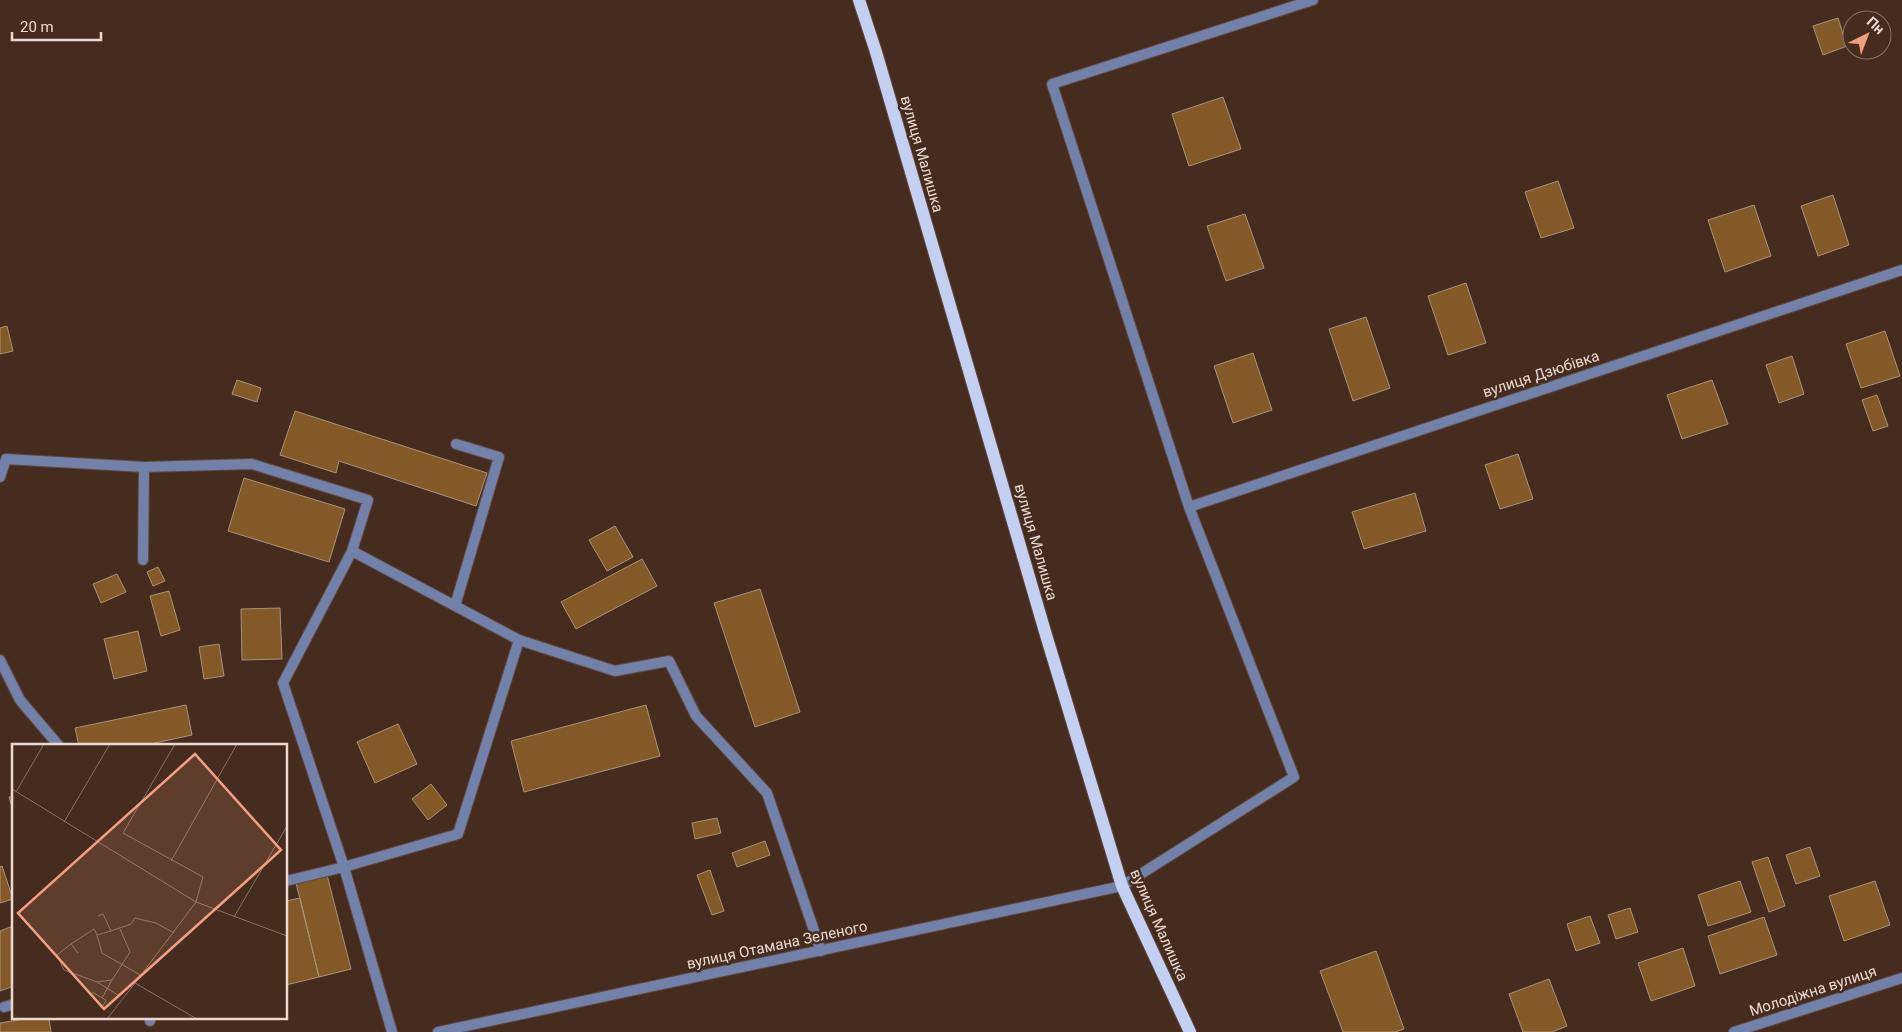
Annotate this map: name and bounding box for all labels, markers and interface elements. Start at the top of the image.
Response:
scale bar [12,10,101,42]
north arrow [1842,10,1892,60]
text: Пн [1864,13,1888,37]
text: 20 m [20,18,54,36]
street label: вулиця Малишка [897,94,947,214]
street label: вулиця Дзюбівка [1480,347,1602,401]
street label: вулиця Малишка [1011,482,1061,602]
inset map [12,744,288,1020]
street label: вулиця Малишка [1126,866,1192,984]
street label: вулиця Отамана Зеленого [685,917,869,973]
street label: Молодіжна вулиця [1747,962,1879,1020]

